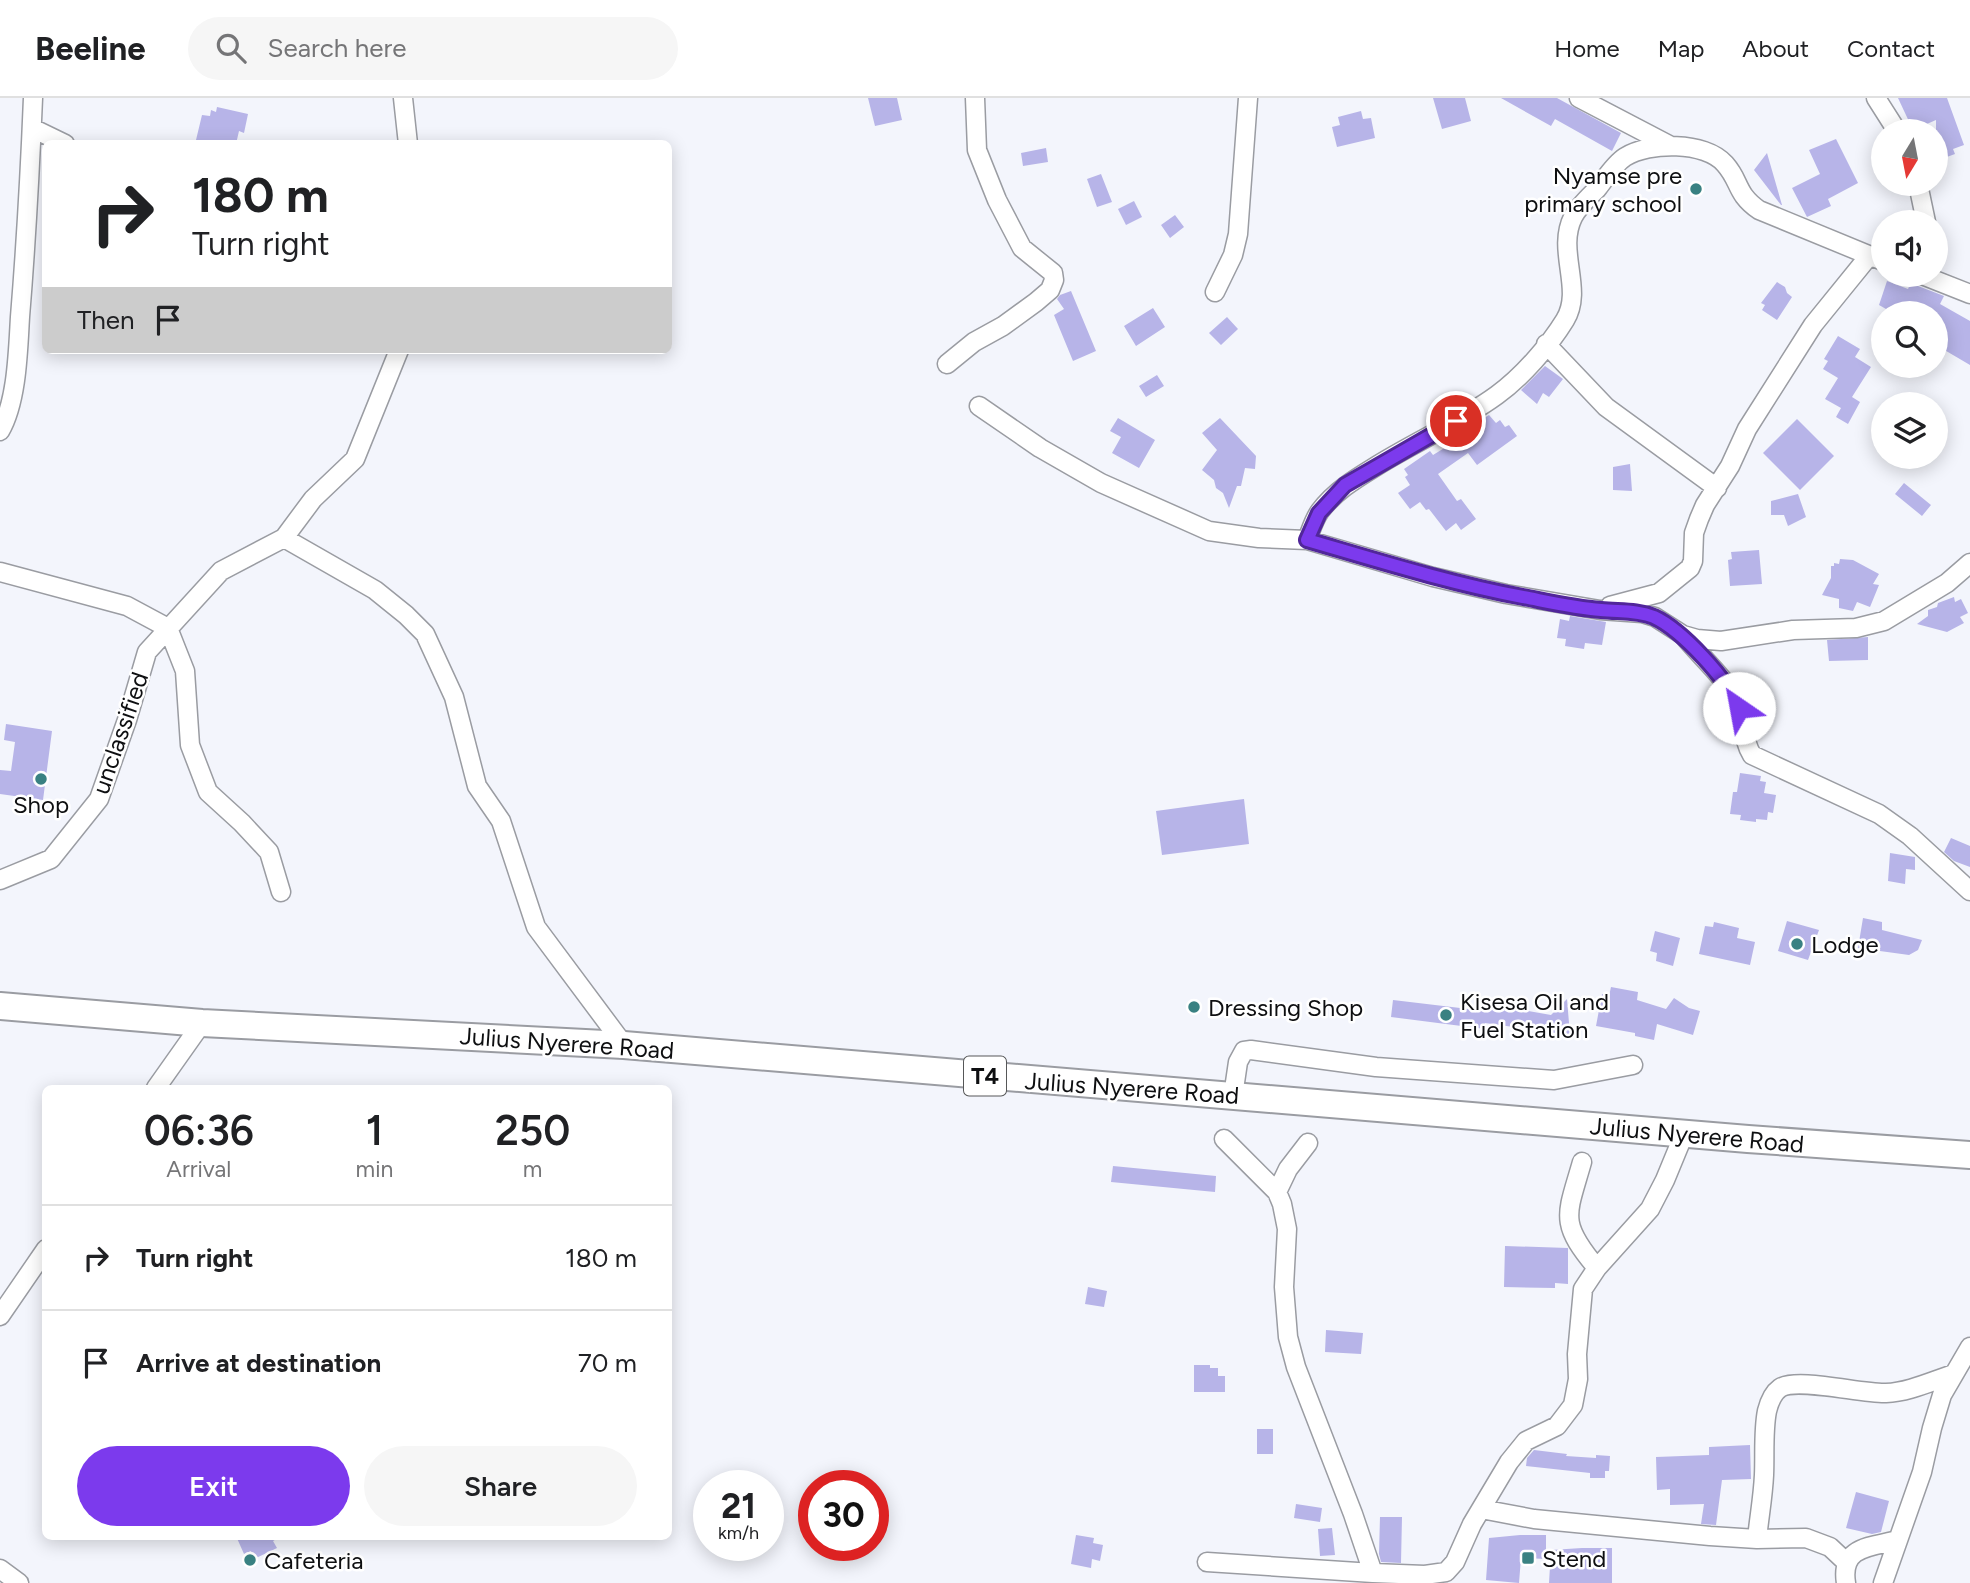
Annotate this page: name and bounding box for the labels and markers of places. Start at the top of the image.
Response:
place label: Nyamse pre primary school [1524,161,1682,218]
marker: Nyamse pre primary school [1688,181,1704,197]
pin [1426,391,1486,451]
marker: Shop [33,771,49,787]
place label: Shop [13,790,69,819]
place label: Lodge [1811,930,1879,959]
marker: Lodge [1789,936,1805,952]
place label: Kisesa Oil and Fuel Station [1460,987,1609,1044]
place label: Dressing Shop [1208,993,1363,1022]
marker: Dressing Shop [1186,999,1202,1015]
marker: Kisesa Oil and Fuel Station [1438,1007,1454,1023]
place label: Stend [1542,1544,1606,1573]
place label: Cafeteria [264,1546,363,1575]
marker: Stend [1520,1550,1536,1566]
marker: Cafeteria [242,1552,258,1568]

